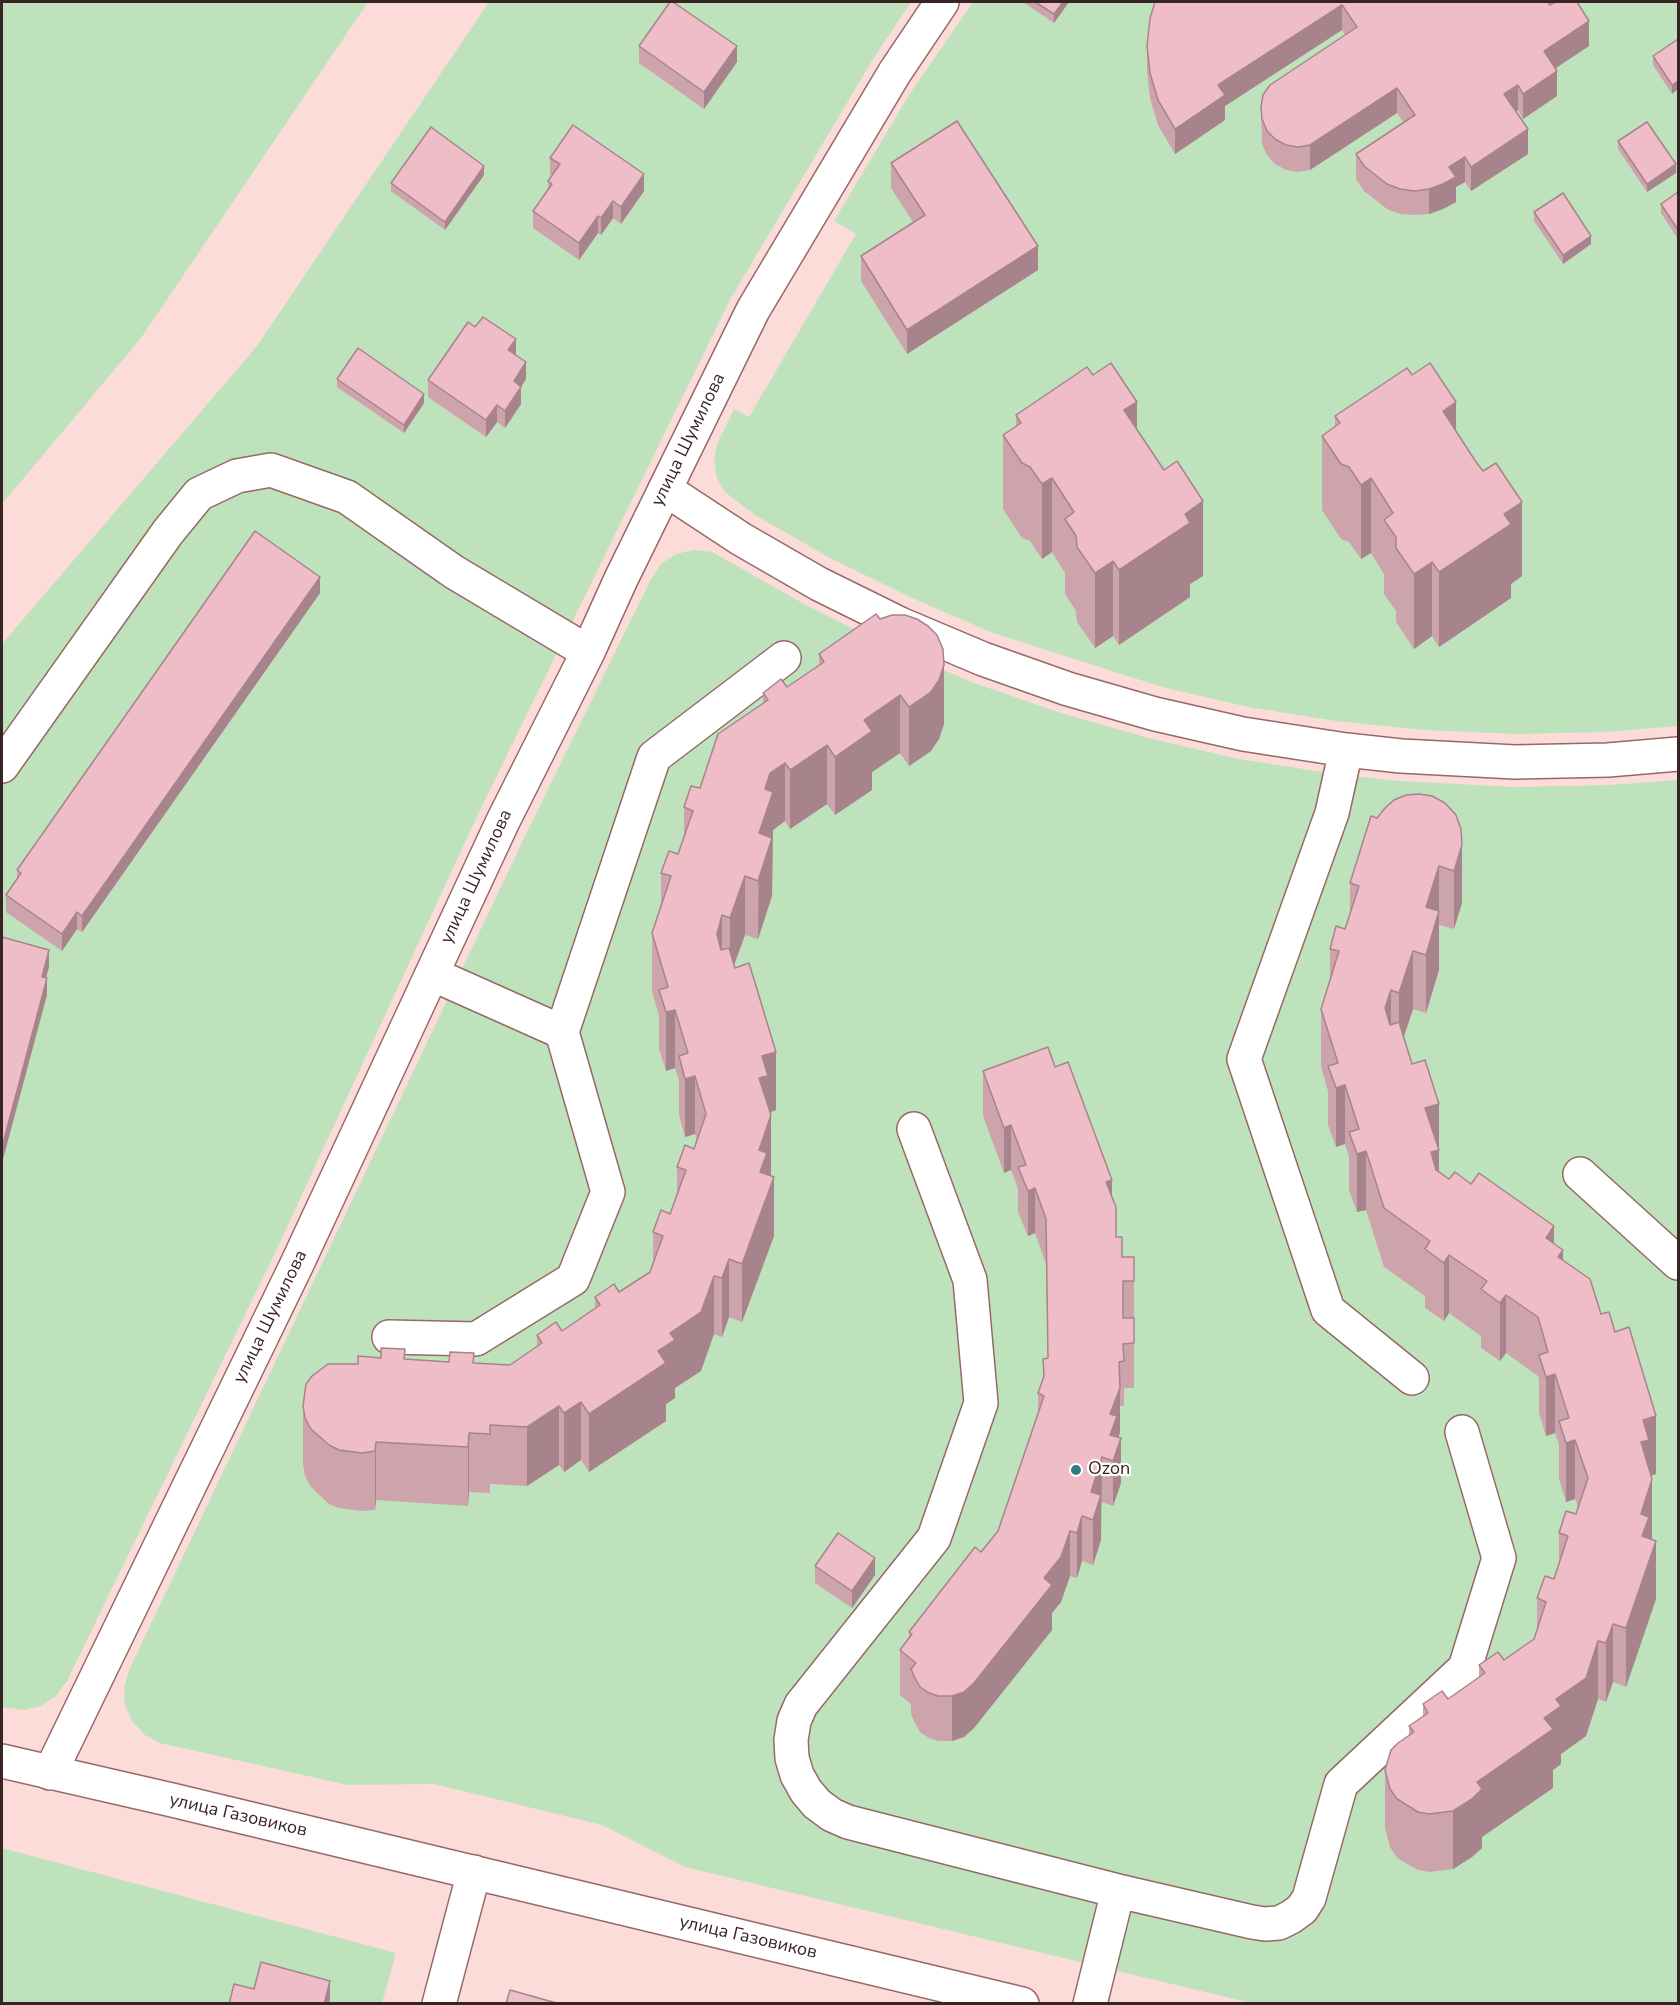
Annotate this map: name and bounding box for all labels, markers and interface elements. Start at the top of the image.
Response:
street label: улица Шумилова [647,370,731,510]
street label: улица Шумилова [436,806,518,948]
street label: улица Шумилова [229,1247,313,1387]
place label: Ozon [1088,1459,1130,1481]
marker: Ozon [1069,1463,1083,1477]
street label: улица Газовиков [167,1790,309,1842]
street label: улица Газовиков [677,1912,819,1964]

